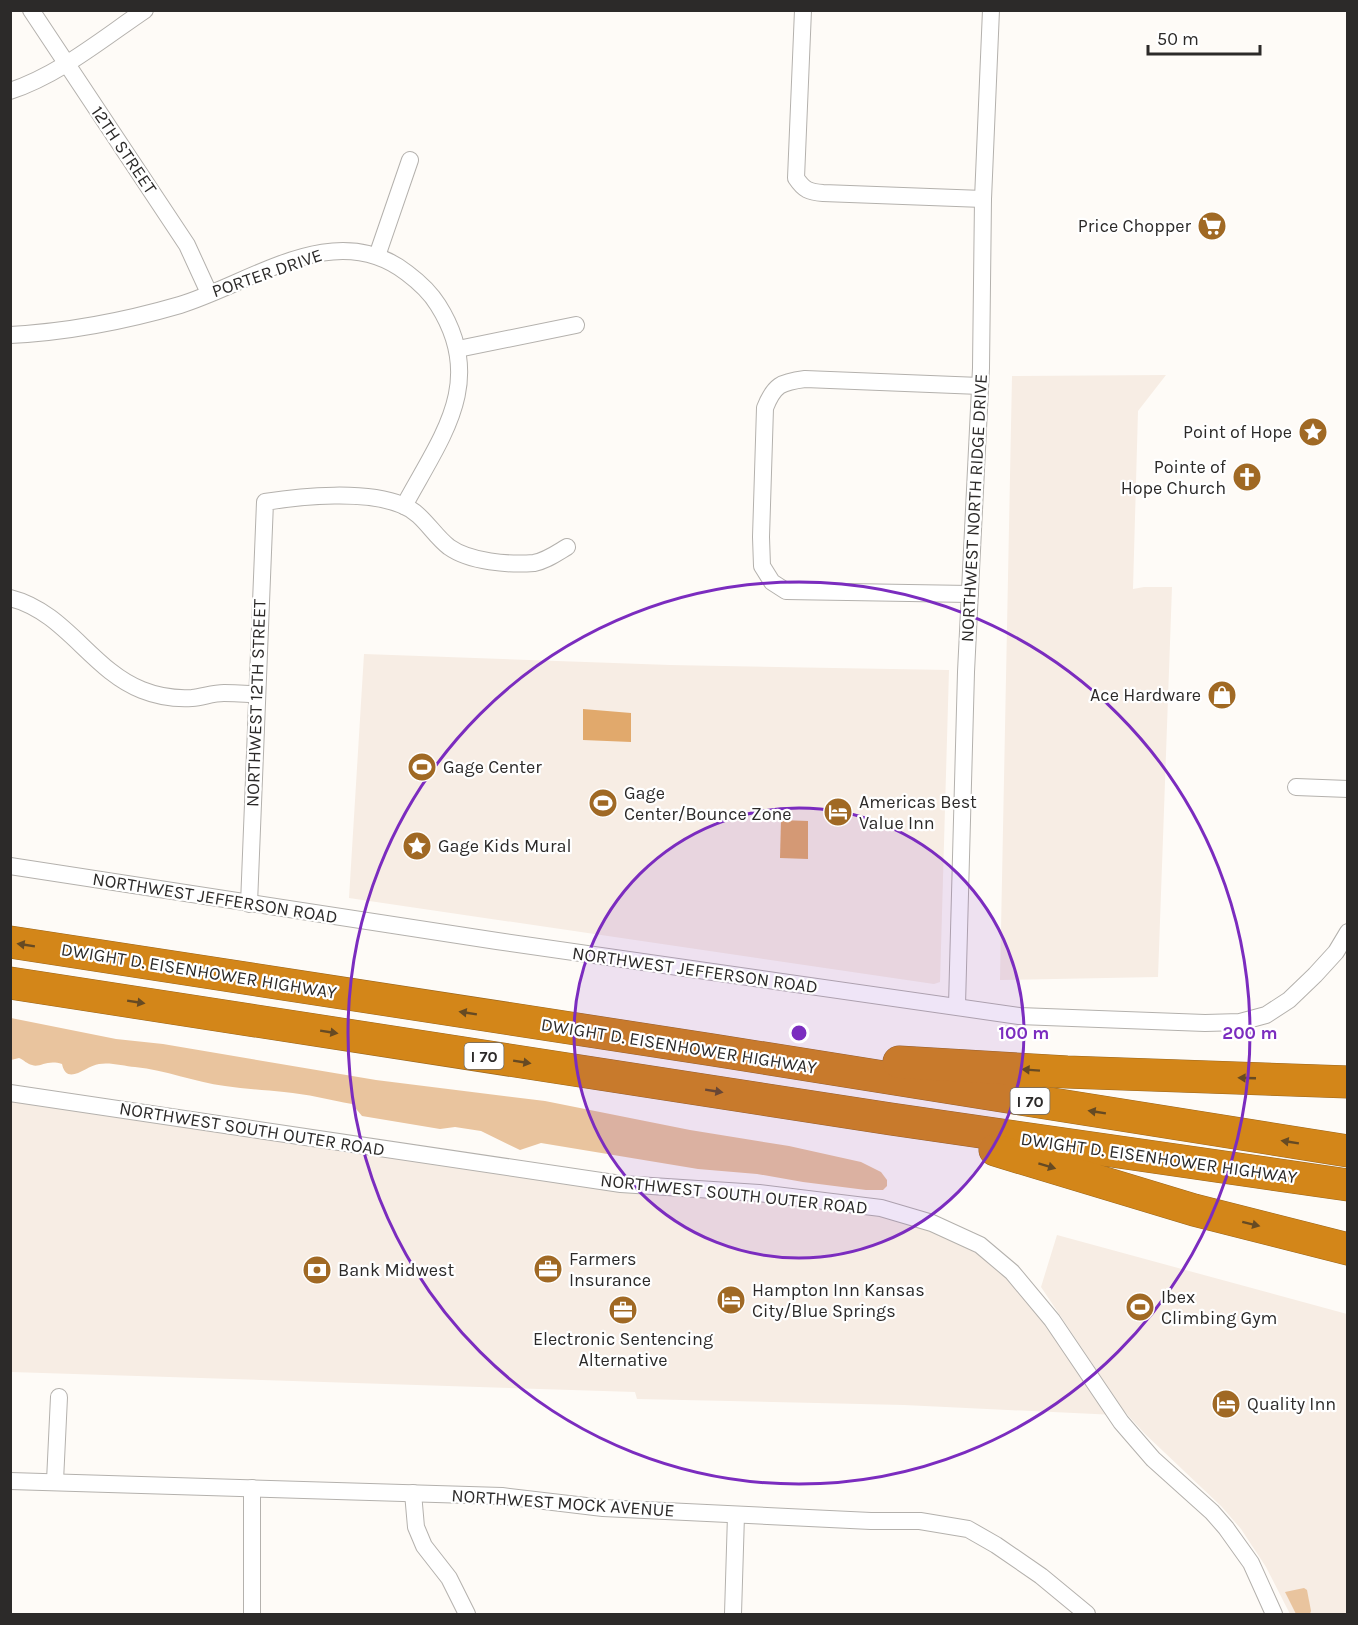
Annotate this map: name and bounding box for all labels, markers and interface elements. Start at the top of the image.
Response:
scale bar [1148,18,1260,56]
text: 50 m [1157,28,1199,50]
street label: 12TH STREET [86,102,162,198]
supermarket icon: Price Chopper [1196,210,1228,242]
place label: Price Chopper [1078,215,1191,237]
street label: PORTER DRIVE [209,244,325,302]
street label: NORTHWEST NORTH RIDGE DRIVE [956,373,992,643]
place icon: Point of Hope [1297,416,1329,448]
place label: Point of Hope [1183,421,1292,443]
place label: Pointe of Hope Church [1121,456,1227,499]
church icon: Pointe of Hope Church [1231,461,1263,493]
street label: NORTHWEST 12TH STREET [241,599,271,807]
shop icon: Ace Hardware [1206,679,1238,711]
place label: Ace Hardware [1090,684,1201,706]
sports icon: Gage Center [406,751,438,783]
place label: Gage Center [443,756,542,778]
place label: Gage Center/Bounce Zone [624,782,792,825]
sports icon: Gage Center/Bounce Zone [587,787,619,819]
place label: Americas Best Value Inn [859,791,977,834]
hotel icon: Americas Best Value Inn [822,796,854,828]
place icon: Gage Kids Mural [401,830,433,862]
place label: Gage Kids Mural [438,835,571,857]
street label: NORTHWEST JEFFERSON ROAD [91,868,339,928]
street label: DWIGHT D. EISENHOWER HIGHWAY [60,938,339,1004]
one-way arrow [17,940,36,949]
street label: NORTHWEST JEFFERSON ROAD [571,942,819,998]
one-way arrow [127,998,146,1007]
one-way arrow [459,1008,478,1017]
street label: DWIGHT D. EISENHOWER HIGHWAY [540,1013,819,1079]
text: 100 m [999,1022,1049,1044]
text: 200 m [1222,1022,1278,1044]
centre of rings [789,1023,809,1043]
one-way arrow [319,1028,338,1037]
road number: I 70 [464,1043,504,1069]
one-way arrow [512,1057,531,1066]
one-way arrow [1022,1065,1041,1075]
one-way arrow [1238,1074,1257,1083]
one-way arrow [705,1087,724,1096]
road number: I 70 [1010,1088,1050,1114]
street label: NORTHWEST SOUTH OUTER ROAD [118,1097,386,1161]
one-way arrow [1088,1107,1107,1116]
street label: DWIGHT D. EISENHOWER HIGHWAY [1019,1128,1299,1188]
one-way arrow [1280,1138,1299,1147]
one-way arrow [1038,1162,1056,1171]
street label: NORTHWEST SOUTH OUTER ROAD [599,1169,869,1219]
one-way arrow [1242,1220,1260,1230]
place label: Farmers Insurance [569,1248,651,1291]
office icon: Farmers Insurance [532,1253,564,1285]
bank icon: Bank Midwest [301,1254,333,1286]
place label: Bank Midwest [338,1259,454,1281]
place label: Hampton Inn Kansas City/Blue Springs [752,1279,925,1322]
hotel icon: Hampton Inn Kansas City/Blue Springs [715,1284,747,1316]
place label: Ibex Climbing Gym [1161,1286,1277,1329]
sports icon: Ibex Climbing Gym [1124,1291,1156,1323]
office icon: Electronic Sentencing Alternative [607,1294,639,1326]
place label: Electronic Sentencing Alternative [533,1328,713,1371]
hotel icon: Quality Inn [1210,1388,1242,1420]
place label: Quality Inn [1247,1393,1336,1415]
street label: NORTHWEST MOCK AVENUE [451,1484,675,1522]

